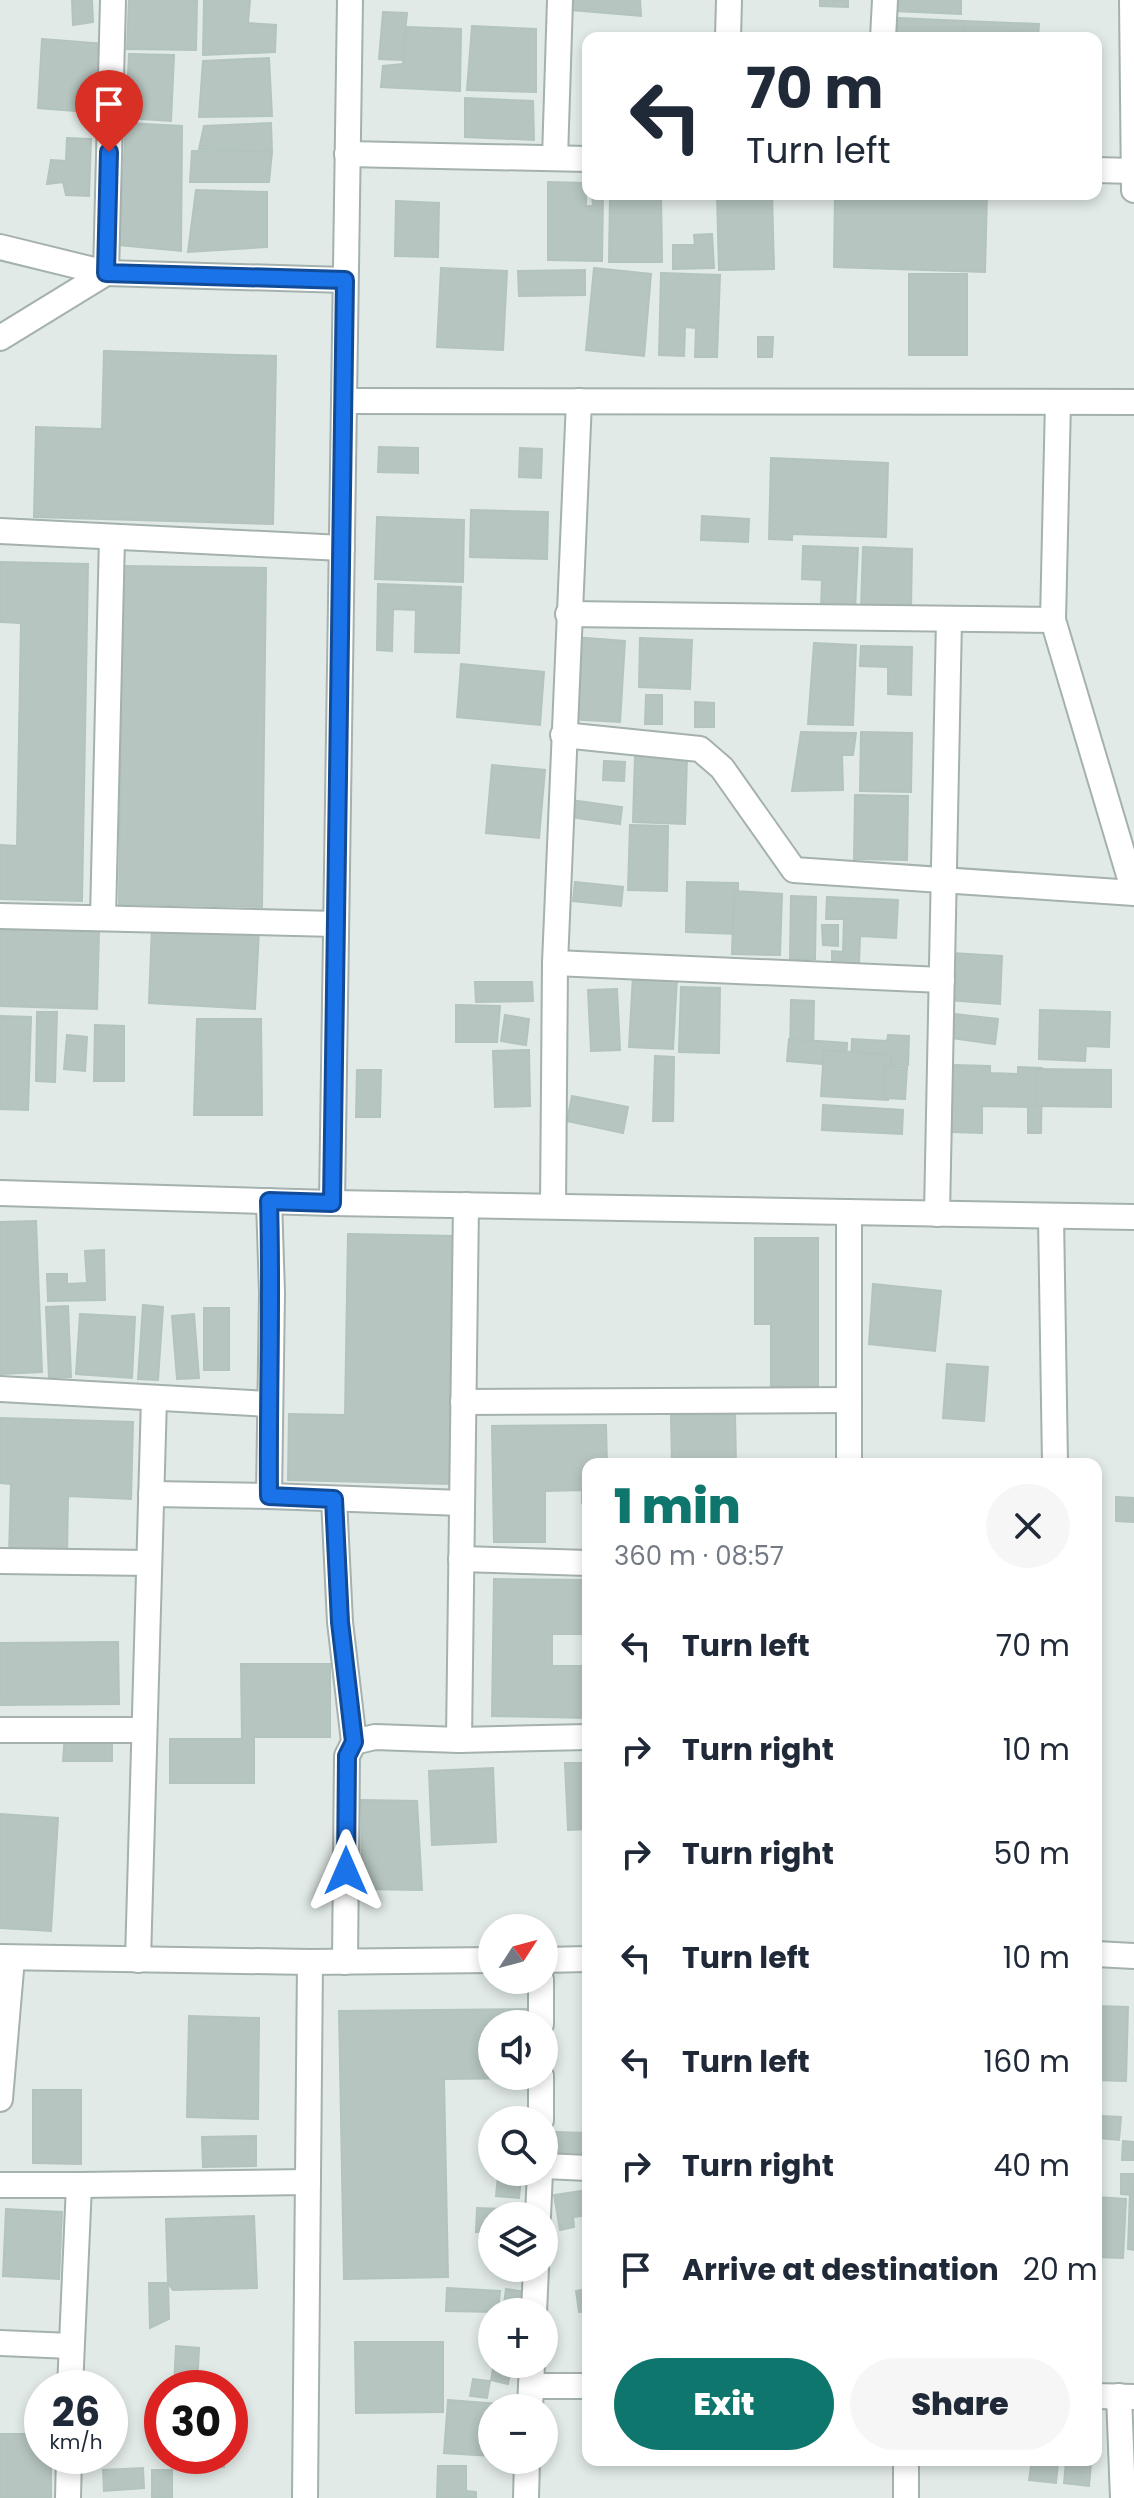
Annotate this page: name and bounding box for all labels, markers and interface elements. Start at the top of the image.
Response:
text: 70 m [746,49,884,128]
icon: left [614,64,718,168]
pin [75,70,143,152]
icon: arrive [87,82,131,126]
text: Turn left [746,125,891,176]
text: 1 min [614,1473,741,1540]
button: close [986,1484,1070,1568]
text: 360 m · 08:57 [614,1538,784,1574]
icon: left [614,1624,658,1668]
text: Turn left [682,1624,810,1667]
text: 70 m [996,1624,1070,1667]
icon: right [614,1728,658,1772]
text: Turn right [682,1728,834,1771]
text: 10 m [1003,1728,1070,1771]
position arrow [304,1829,388,1913]
icon: right [614,1832,658,1876]
text: Turn right [682,1832,834,1875]
text: 50 m [993,1832,1070,1875]
north arrow [478,1914,558,1994]
map controls [478,1914,558,2474]
icon: left [614,1936,658,1980]
text: Turn left [682,1936,810,1979]
text: 10 m [1003,1936,1070,1979]
button: sound [478,2010,558,2090]
icon: left [614,2040,658,2084]
text: Turn left [682,2040,810,2083]
text: 160 m [984,2040,1070,2083]
button: search [478,2106,558,2186]
icon: right [614,2144,658,2188]
text: Turn right [682,2144,834,2187]
text: 40 m [993,2144,1070,2187]
button: layers [478,2202,558,2282]
icon: arrive [614,2248,658,2292]
text: Arrive at destination [682,2248,999,2291]
text: 20 m [1023,2248,1098,2291]
button: + [478,2298,558,2378]
button: Exit [614,2358,834,2450]
button: Share [850,2358,1070,2450]
speed limit sign: 30 [144,2370,248,2474]
text: 26 [52,2384,100,2440]
button: − [478,2394,558,2474]
text: km/h [49,2428,103,2456]

